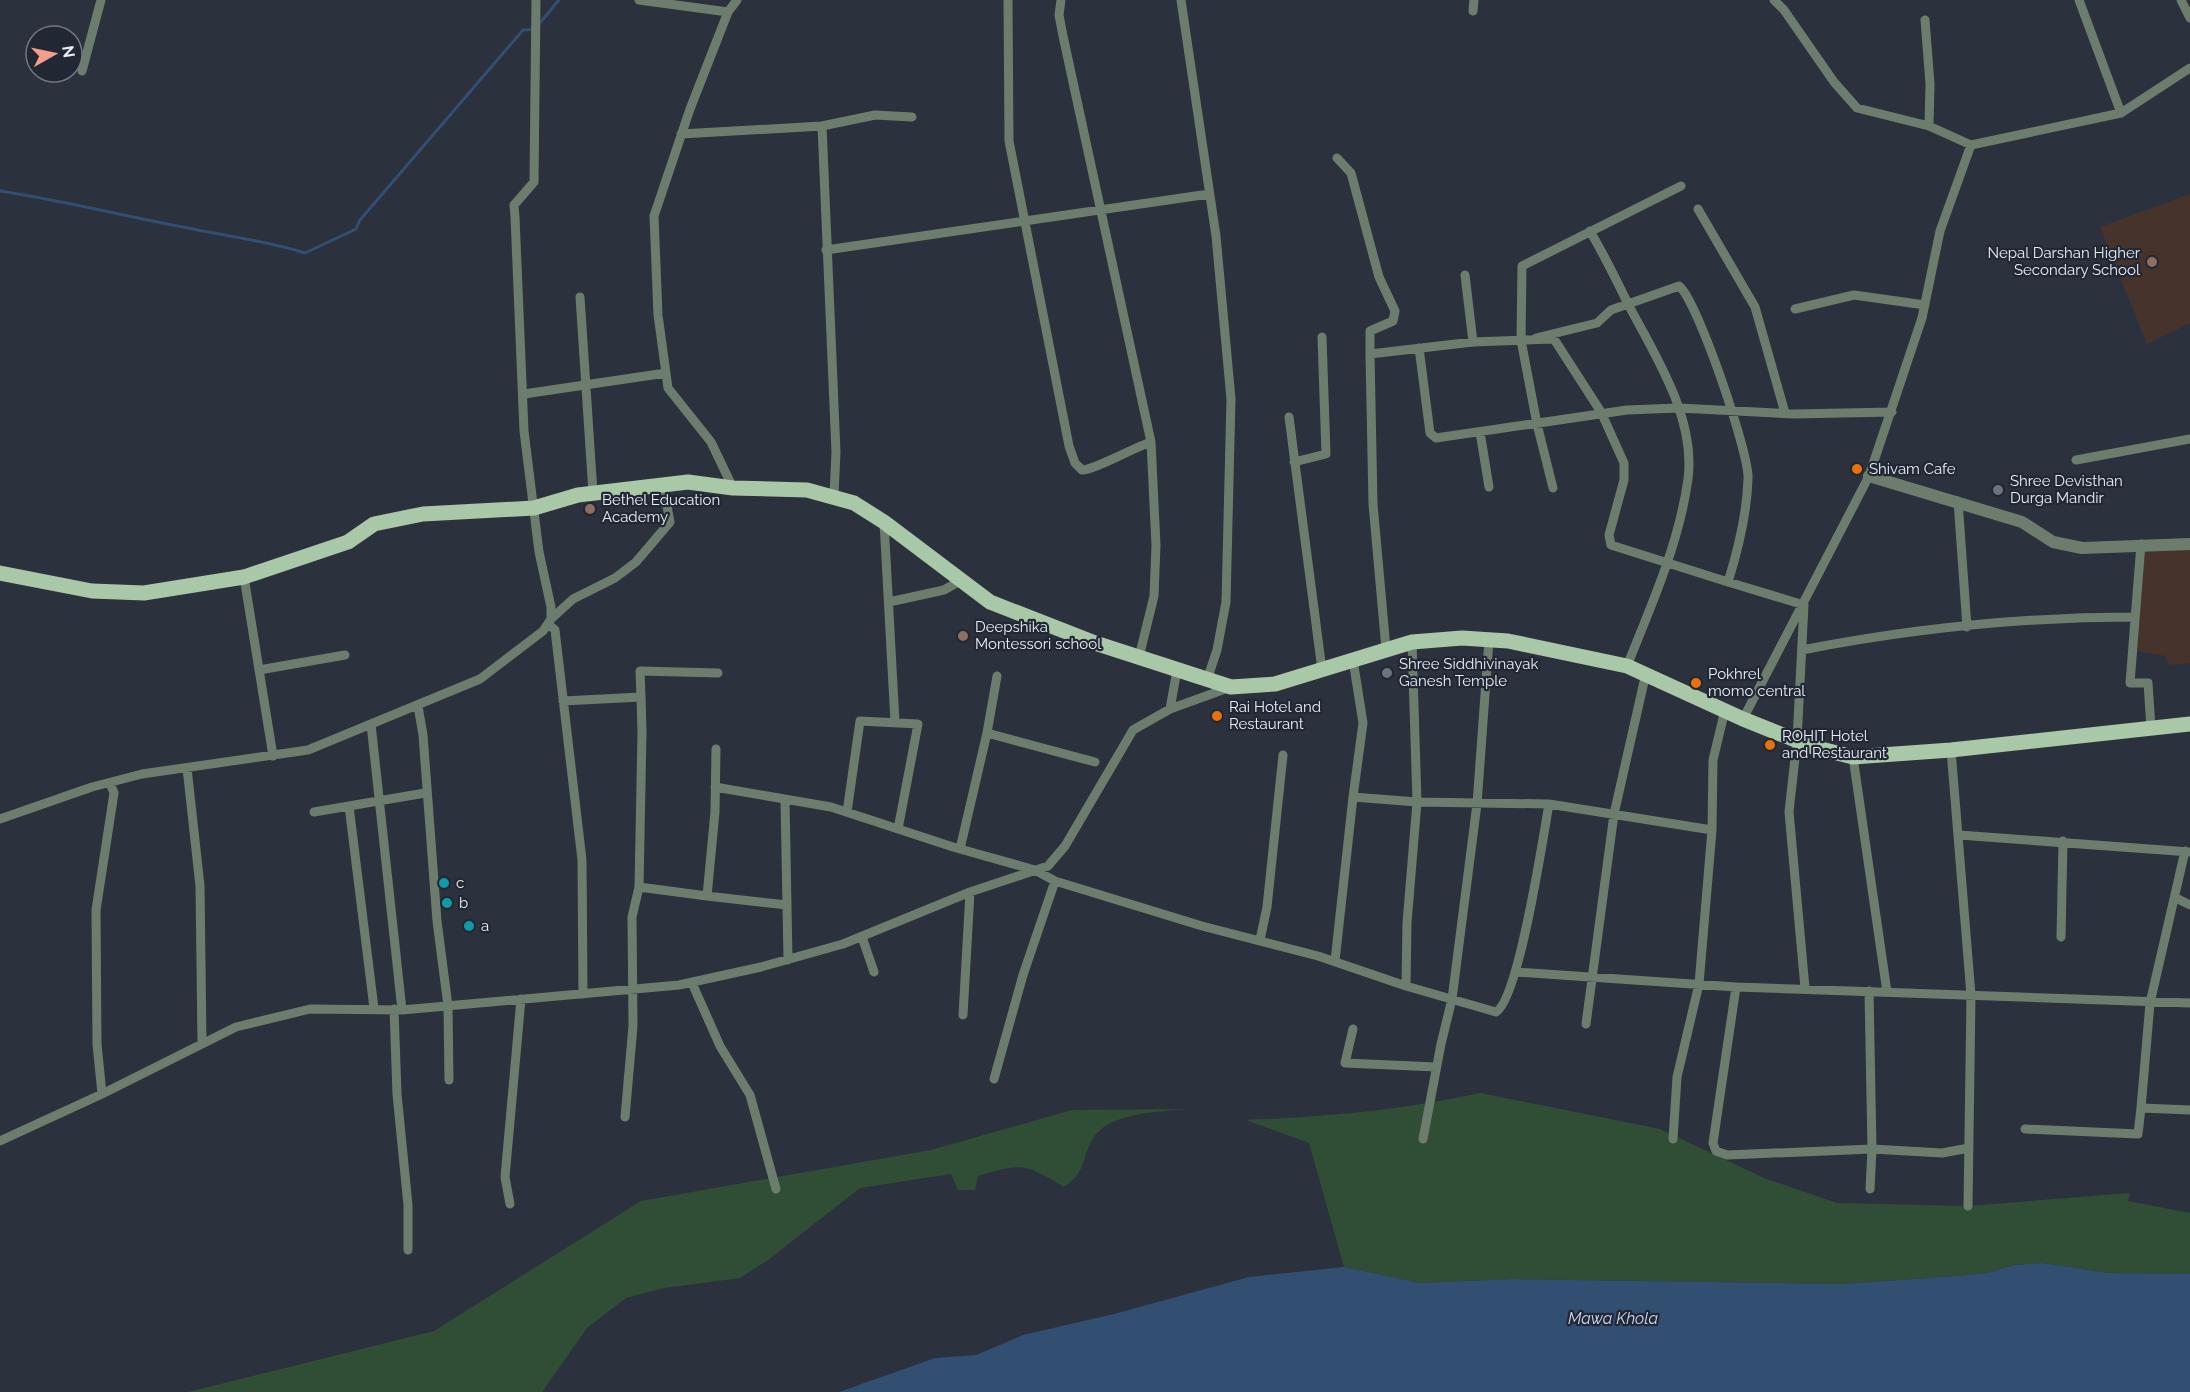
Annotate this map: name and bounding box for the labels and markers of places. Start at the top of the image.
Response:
place label: Nepal Darshan Higher Secondary School [1988,244,2141,279]
marker: Nepal Darshan Higher Secondary School [2145,255,2159,269]
place label: Shivam Cafe [1869,460,1956,478]
marker: Shivam Cafe [1850,462,1864,476]
place label: Shree Devisthan Durga Mandir [2010,472,2123,507]
marker: Shree Devisthan Durga Mandir [1991,483,2005,497]
place label: Bethel Education Academy [602,491,720,526]
marker: Bethel Education Academy [583,502,597,516]
place label: Deepshika Montessori school [975,618,1102,653]
marker: Deepshika Montessori school [956,629,970,643]
place label: Shree Siddhivinayak Ganesh Temple [1399,655,1538,690]
place label: Pokhrel momo central [1708,665,1806,700]
marker: Shree Siddhivinayak Ganesh Temple [1380,666,1394,680]
marker: Pokhrel momo central [1689,676,1703,690]
place label: Rai Hotel and Restaurant [1229,698,1321,733]
marker: Rai Hotel and Restaurant [1210,709,1224,723]
place label: ROHIT Hotel and Restaurant [1782,727,1887,762]
marker: ROHIT Hotel and Restaurant [1763,738,1777,752]
place label: c [456,874,464,892]
marker: c [437,876,451,890]
place label: b [459,894,468,912]
marker: b [440,896,454,910]
place label: a [481,917,489,935]
marker: a [462,919,476,933]

